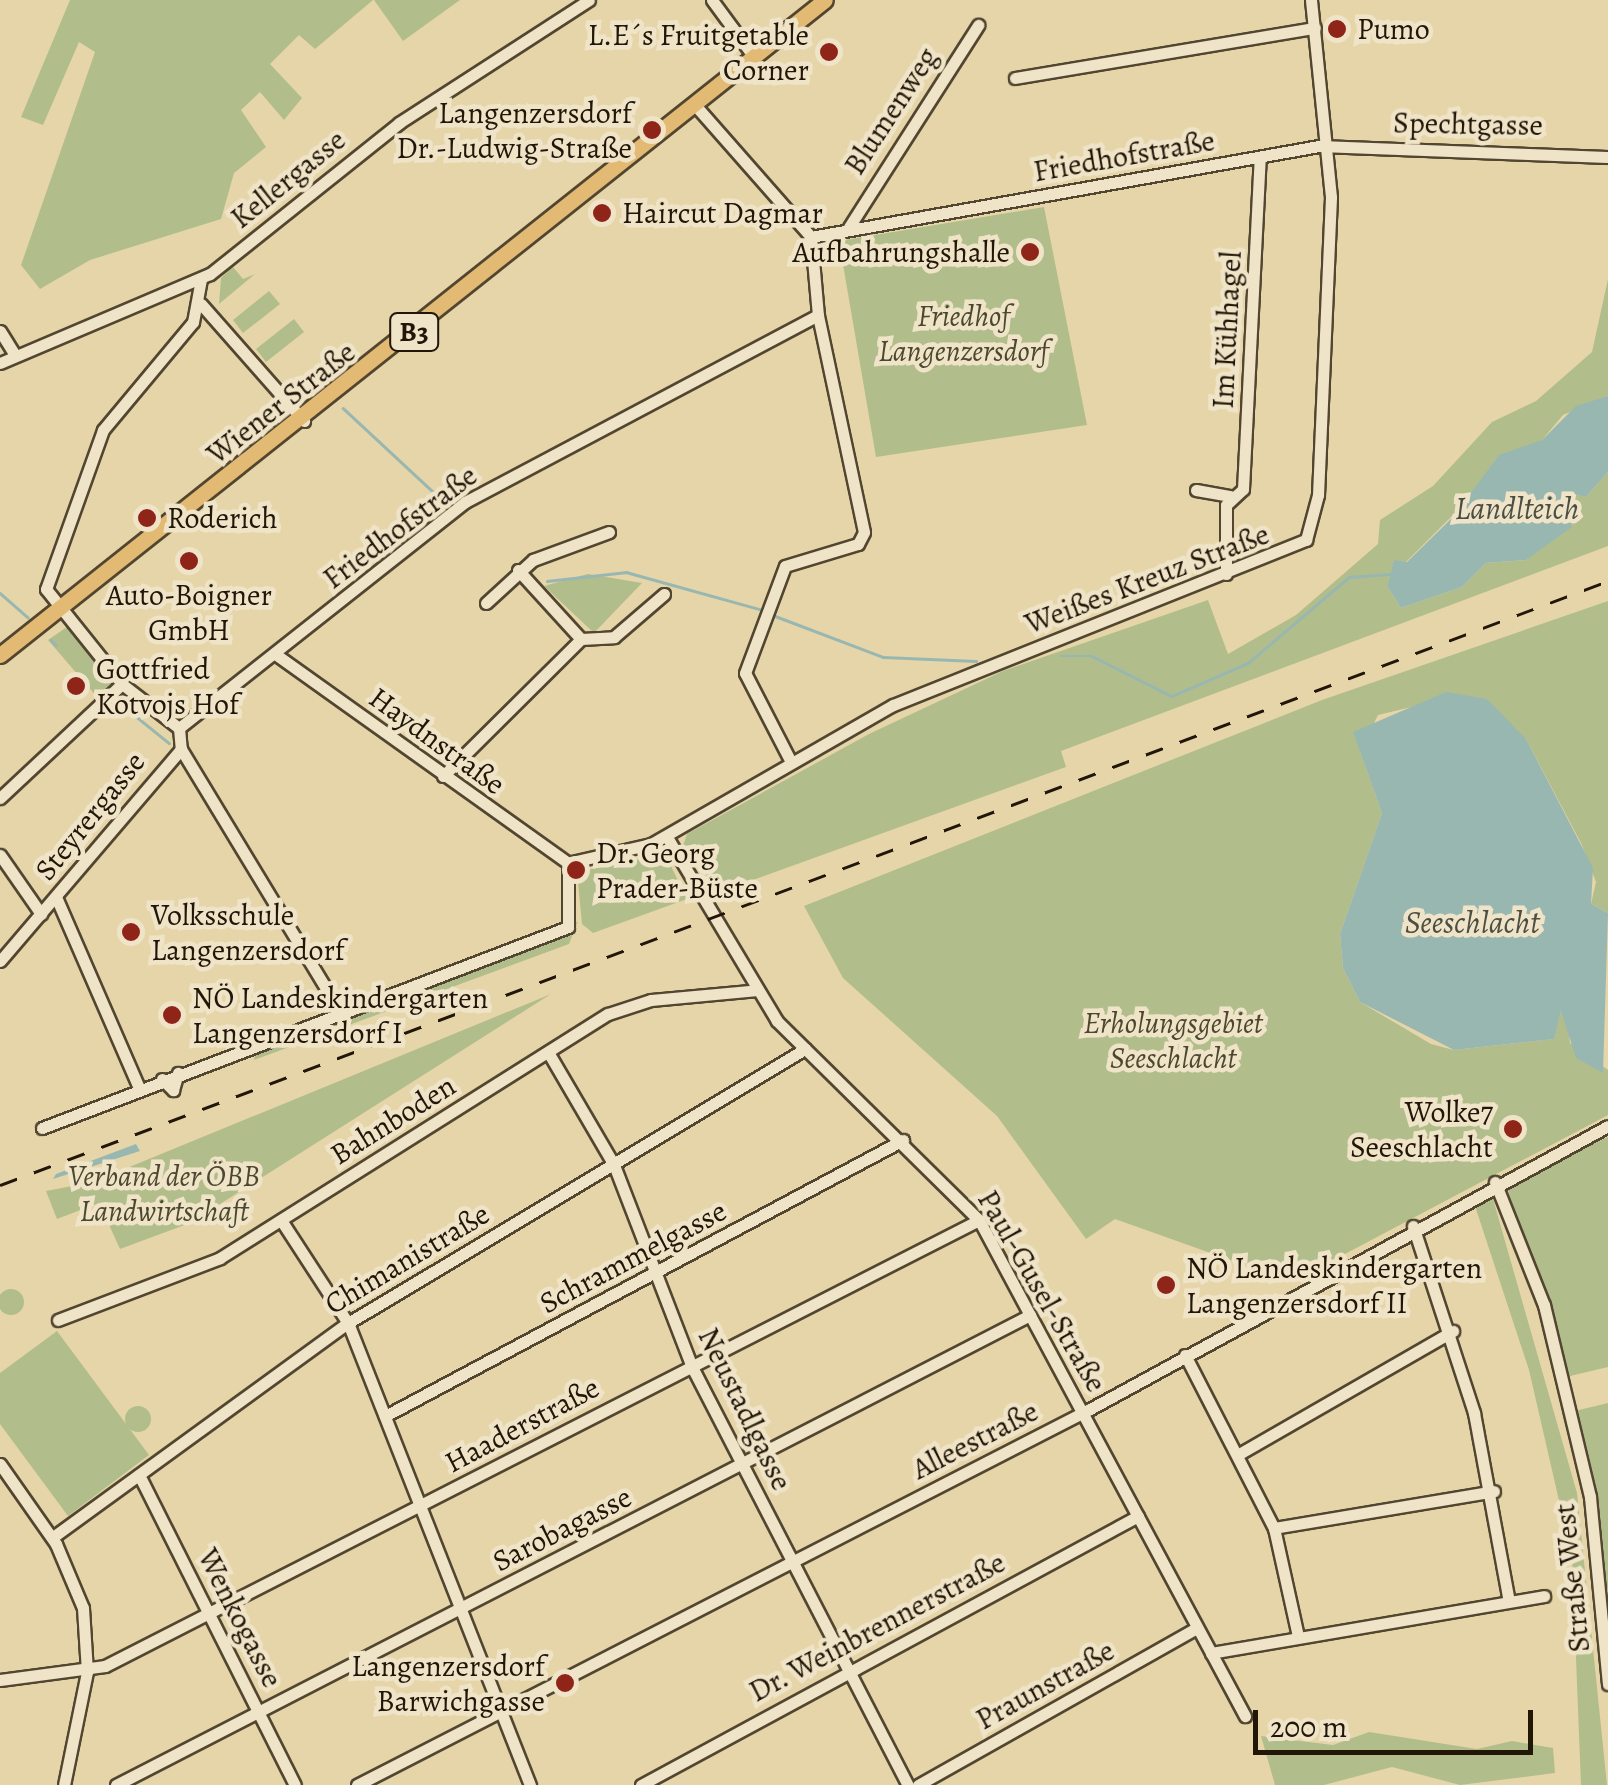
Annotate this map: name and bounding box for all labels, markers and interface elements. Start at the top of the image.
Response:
place label: Pumo [1357,11,1430,47]
place label: L.E´s Fruitgetable Corner [588,17,809,88]
marker: Pumo [1326,18,1348,40]
marker: L.E´s Fruitgetable Corner [818,41,840,63]
street label: Blumenweg [837,41,945,181]
place label: Langenzersdorf Dr.-Ludwig-Straße [396,95,632,166]
street label: Spechtgasse [1393,105,1543,143]
marker: Langenzersdorf Dr.-Ludwig-Straße [641,119,663,141]
street label: Kellergasse [223,122,353,236]
street label: Friedhofstraße [1031,122,1217,190]
place label: Haircut Dagmar [622,195,823,231]
marker: Haircut Dagmar [591,202,613,224]
place label: Aufbahrungshalle [792,234,1010,270]
marker: Aufbahrungshalle [1019,241,1041,263]
street label: Im Kühhagel [1205,250,1249,410]
park label: Friedhof Langenzersdorf [878,298,1048,368]
road number: B3 [389,309,439,355]
street label: Wiener Straße [200,334,362,472]
street label: Friedhofstraße [316,457,484,597]
water label: Landlteich [1455,489,1579,527]
place label: Roderich [167,500,278,536]
marker: Roderich [136,507,158,529]
street label: Weißes Kreuz Straße [1020,516,1274,642]
marker: Auto-Boigner GmbH [178,550,200,572]
place label: Auto-Boigner GmbH [106,577,272,648]
place label: Gottfried Kotvojs Hof [96,651,239,722]
marker: Gottfried Kotvojs Hof [65,675,87,697]
street label: Haydnstraße [362,680,512,802]
street label: Steyrergasse [27,744,153,888]
place label: Dr. Georg Prader-Büste [596,835,758,906]
marker: Dr. Georg Prader-Büste [565,859,587,881]
place label: Volksschule Langenzersdorf [151,897,345,968]
water label: Seeschlacht [1405,903,1539,941]
marker: Volksschule Langenzersdorf [120,921,142,943]
place label: NÖ Landeskindergarten Langenzersdorf I [192,980,488,1050]
marker: NÖ Landeskindergarten Langenzersdorf I [161,1004,183,1026]
park label: Erholungsgebiet Seeschlacht [1084,1005,1262,1076]
street label: Bahnboden [324,1068,462,1172]
place label: Wolke7 Seeschlacht [1350,1094,1493,1164]
marker: Wolke7 Seeschlacht [1502,1118,1524,1140]
park label: Verband der ÖBB Landwirtschaft [68,1158,260,1228]
street label: Paul-Gusel-Straße [970,1184,1114,1398]
street label: Schrammelgasse [534,1193,732,1321]
street label: Chimanistraße [318,1196,496,1322]
place label: NÖ Landeskindergarten Langenzersdorf II [1186,1250,1482,1320]
marker: NÖ Landeskindergarten Langenzersdorf II [1155,1274,1177,1296]
street label: Neustadlgasse [690,1322,800,1496]
street label: Haaderstraße [439,1369,605,1481]
street label: Alleestraße [906,1393,1044,1487]
street label: Sarobagasse [487,1479,637,1579]
street label: Straße West [1546,1502,1598,1654]
street label: Wenkogasse [190,1543,290,1693]
street label: Dr. Weinbrennerstraße [743,1544,1011,1710]
street label: Praunstraße [970,1632,1120,1738]
place label: Langenzersdorf Barwichgasse [351,1648,545,1718]
marker: Langenzersdorf Barwichgasse [554,1672,576,1694]
scale bar [1258,1690,1538,1752]
text: 200 m [1270,1707,1347,1747]

